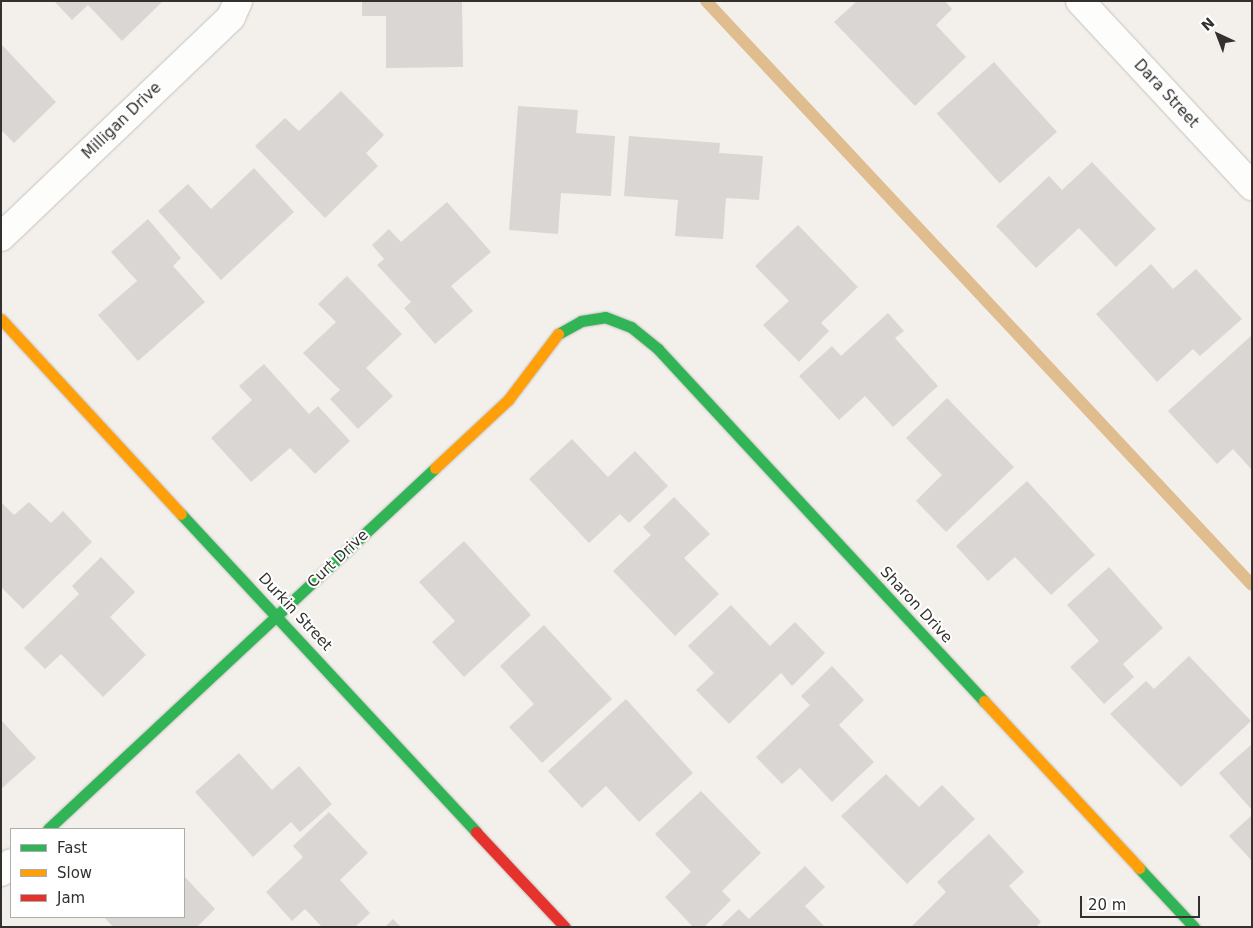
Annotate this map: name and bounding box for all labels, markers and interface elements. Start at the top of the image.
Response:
north arrow [1193,10,1243,60]
text: N [1198,14,1218,34]
street label: Dara Street [1130,56,1202,132]
street label: Milligan Drive [79,79,165,163]
street label: Curt Drive [304,526,372,592]
street label: Sharon Drive [876,563,956,647]
street label: Durkin Street [254,569,336,655]
legend [10,828,185,918]
text: Fast [57,839,87,857]
text: Slow [57,864,92,882]
scale bar [1083,886,1203,918]
text: Jam [57,889,85,907]
text: 20 m [1088,896,1126,914]

